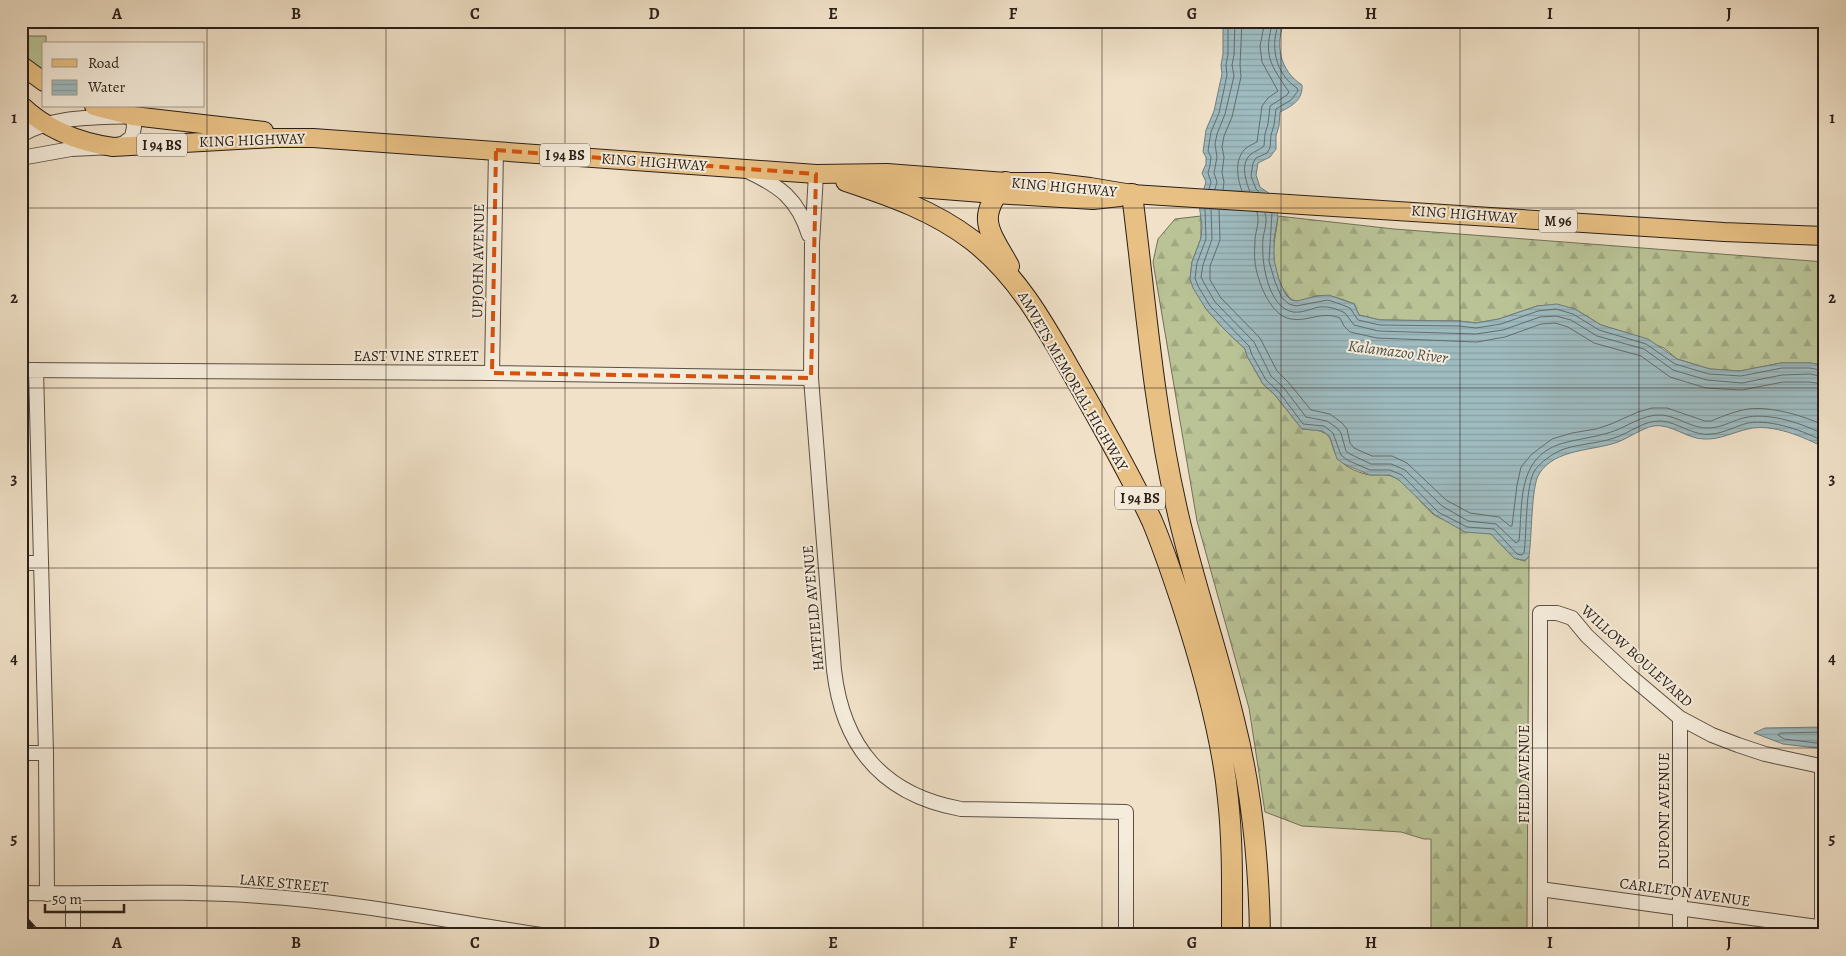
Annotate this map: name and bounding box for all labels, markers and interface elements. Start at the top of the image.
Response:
text: A [111,3,123,25]
text: B [291,3,301,25]
text: C [470,3,480,25]
text: D [648,3,660,25]
text: E [828,3,838,25]
text: F [1009,3,1018,25]
text: G [1187,3,1197,25]
text: H [1365,3,1377,25]
text: I [1547,3,1553,25]
text: J [1726,3,1732,25]
legend [42,42,205,108]
text: Road [88,53,120,73]
text: Water [87,77,125,97]
text: 1 [11,107,17,129]
text: 1 [1829,107,1835,129]
street label: KING HIGHWAY [199,128,306,152]
road number: I 94 BS [137,134,187,156]
road number: I 94 BS [540,144,590,166]
street label: KING HIGHWAY [600,148,709,176]
street label: KING HIGHWAY [1010,172,1119,202]
street label: KING HIGHWAY [1410,200,1519,228]
street label: UPJOHN AVENUE [467,203,489,319]
road number: M 96 [1539,210,1577,232]
text: 2 [10,287,18,309]
street label: AMVETS MEMORIAL HIGHWAY [1013,287,1133,475]
text: 2 [1828,287,1836,309]
water label: Kalamazoo River [1347,335,1449,369]
street label: EAST VINE STREET [353,346,479,366]
text: 3 [11,468,18,490]
text: 3 [1829,468,1836,490]
road number: I 94 BS [1115,486,1165,509]
street label: HATFIELD AVENUE [798,544,828,672]
street label: WILLOW BOULEVARD [1576,600,1697,712]
text: 4 [10,648,18,670]
text: 4 [1828,648,1836,670]
street label: FIELD AVENUE [1514,725,1534,823]
street label: DUPONT AVENUE [1654,752,1674,870]
text: 5 [11,828,18,850]
text: 5 [1829,828,1836,850]
street label: LAKE STREET [239,869,330,897]
street label: CARLETON AVENUE [1618,873,1752,911]
scale bar [45,881,124,913]
text: 50 m [52,889,82,909]
text: A [111,932,123,954]
text: B [291,932,301,954]
text: C [470,932,480,954]
text: D [648,932,660,954]
text: E [828,932,838,954]
text: F [1009,932,1018,954]
text: G [1187,932,1197,954]
text: H [1365,932,1377,954]
text: I [1547,932,1553,954]
text: J [1726,932,1732,954]

